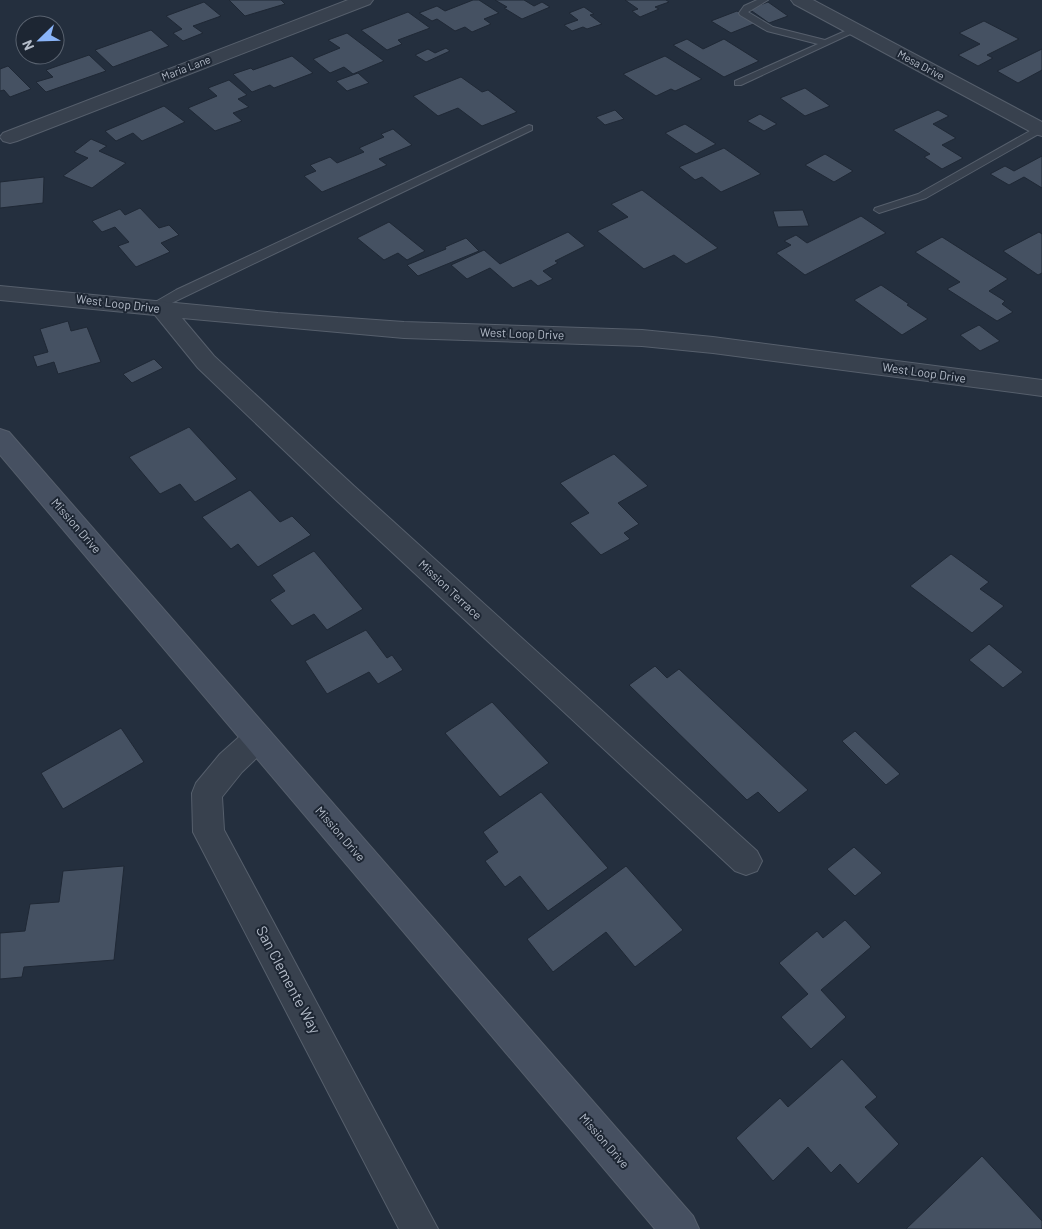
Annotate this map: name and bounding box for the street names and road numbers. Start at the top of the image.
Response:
street label: Mesa Drive [896,47,947,82]
street label: Maria Lane [159,52,212,83]
street label: West Loop Drive [75,291,161,315]
street label: West Loop Drive [480,325,564,341]
street label: West Loop Drive [881,359,967,385]
street label: Mission Drive [49,495,104,556]
street label: Mission Terrace [416,556,485,622]
street label: Mission Drive [313,803,368,864]
street label: San Clemente Way [253,923,325,1037]
street label: Mission Drive [577,1110,632,1171]

